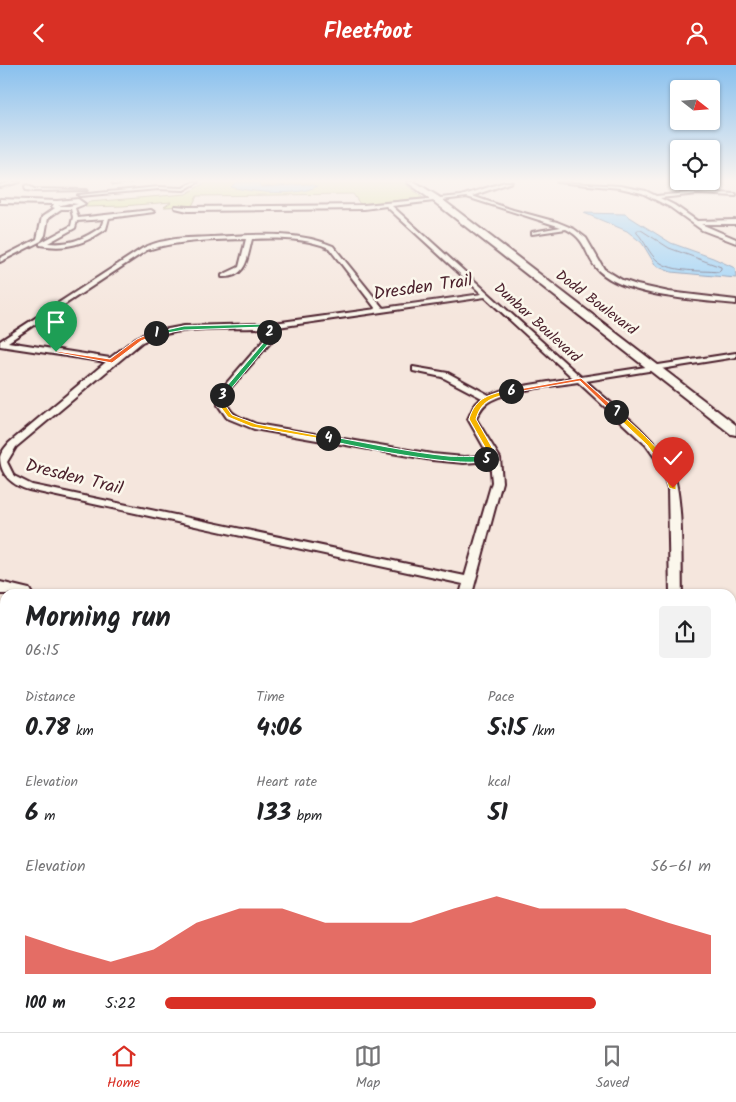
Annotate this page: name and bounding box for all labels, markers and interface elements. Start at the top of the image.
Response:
text: Fleetfoot [324,15,412,50]
icon: back [25,19,53,47]
icon: person [683,19,711,47]
north arrow [670,80,720,130]
map controls [670,80,720,190]
button: locate [670,140,720,190]
street label: Dodd Boulevard [550,264,642,342]
street label: Dresden Trail [371,267,475,309]
street label: Dunbar Boulevard [488,277,586,369]
pin [35,301,77,352]
icon: arrive [42,308,70,336]
pin: 2 [256,319,282,345]
pin: 1 [144,321,168,345]
text: 2 [265,321,274,343]
text: 1 [154,322,159,344]
pin: 6 [498,379,524,403]
text: 6 [508,380,515,402]
pin: 3 [210,383,234,407]
text: 3 [219,384,226,406]
pin: 7 [604,399,628,425]
text: 7 [613,401,620,423]
pin: 4 [316,425,340,451]
text: 4 [325,427,332,449]
pin [652,437,694,488]
icon: check [659,444,687,472]
pin: 5 [474,447,498,471]
text: 5 [483,448,490,470]
street label: Dresden Trail [22,452,127,504]
text: Morning run [25,596,171,641]
button: share [659,606,711,658]
text: 06:15 [25,638,59,663]
text: Distance [25,686,75,708]
text: Time [256,686,285,708]
text: Pace [488,686,514,708]
text: 0.78 [25,708,70,748]
text: 4:06 [256,708,302,748]
text: 5:15 [488,708,527,748]
text: km [70,720,94,742]
text: /km [527,720,555,742]
text: Elevation [25,771,78,793]
text: Heart rate [256,771,317,793]
text: kcal [488,771,510,793]
text: 6 [25,793,39,833]
text: 133 [256,793,291,833]
text: 51 [488,793,508,833]
text: m [39,805,55,827]
text: bpm [291,805,322,827]
text: Elevation [25,854,86,879]
text: 56–61 m [651,854,711,879]
text: 100 m [25,991,66,1016]
text: 5:22 [105,991,136,1016]
tab: Home [107,1042,140,1094]
tab: Map [354,1042,382,1094]
tab: Saved [596,1042,629,1094]

